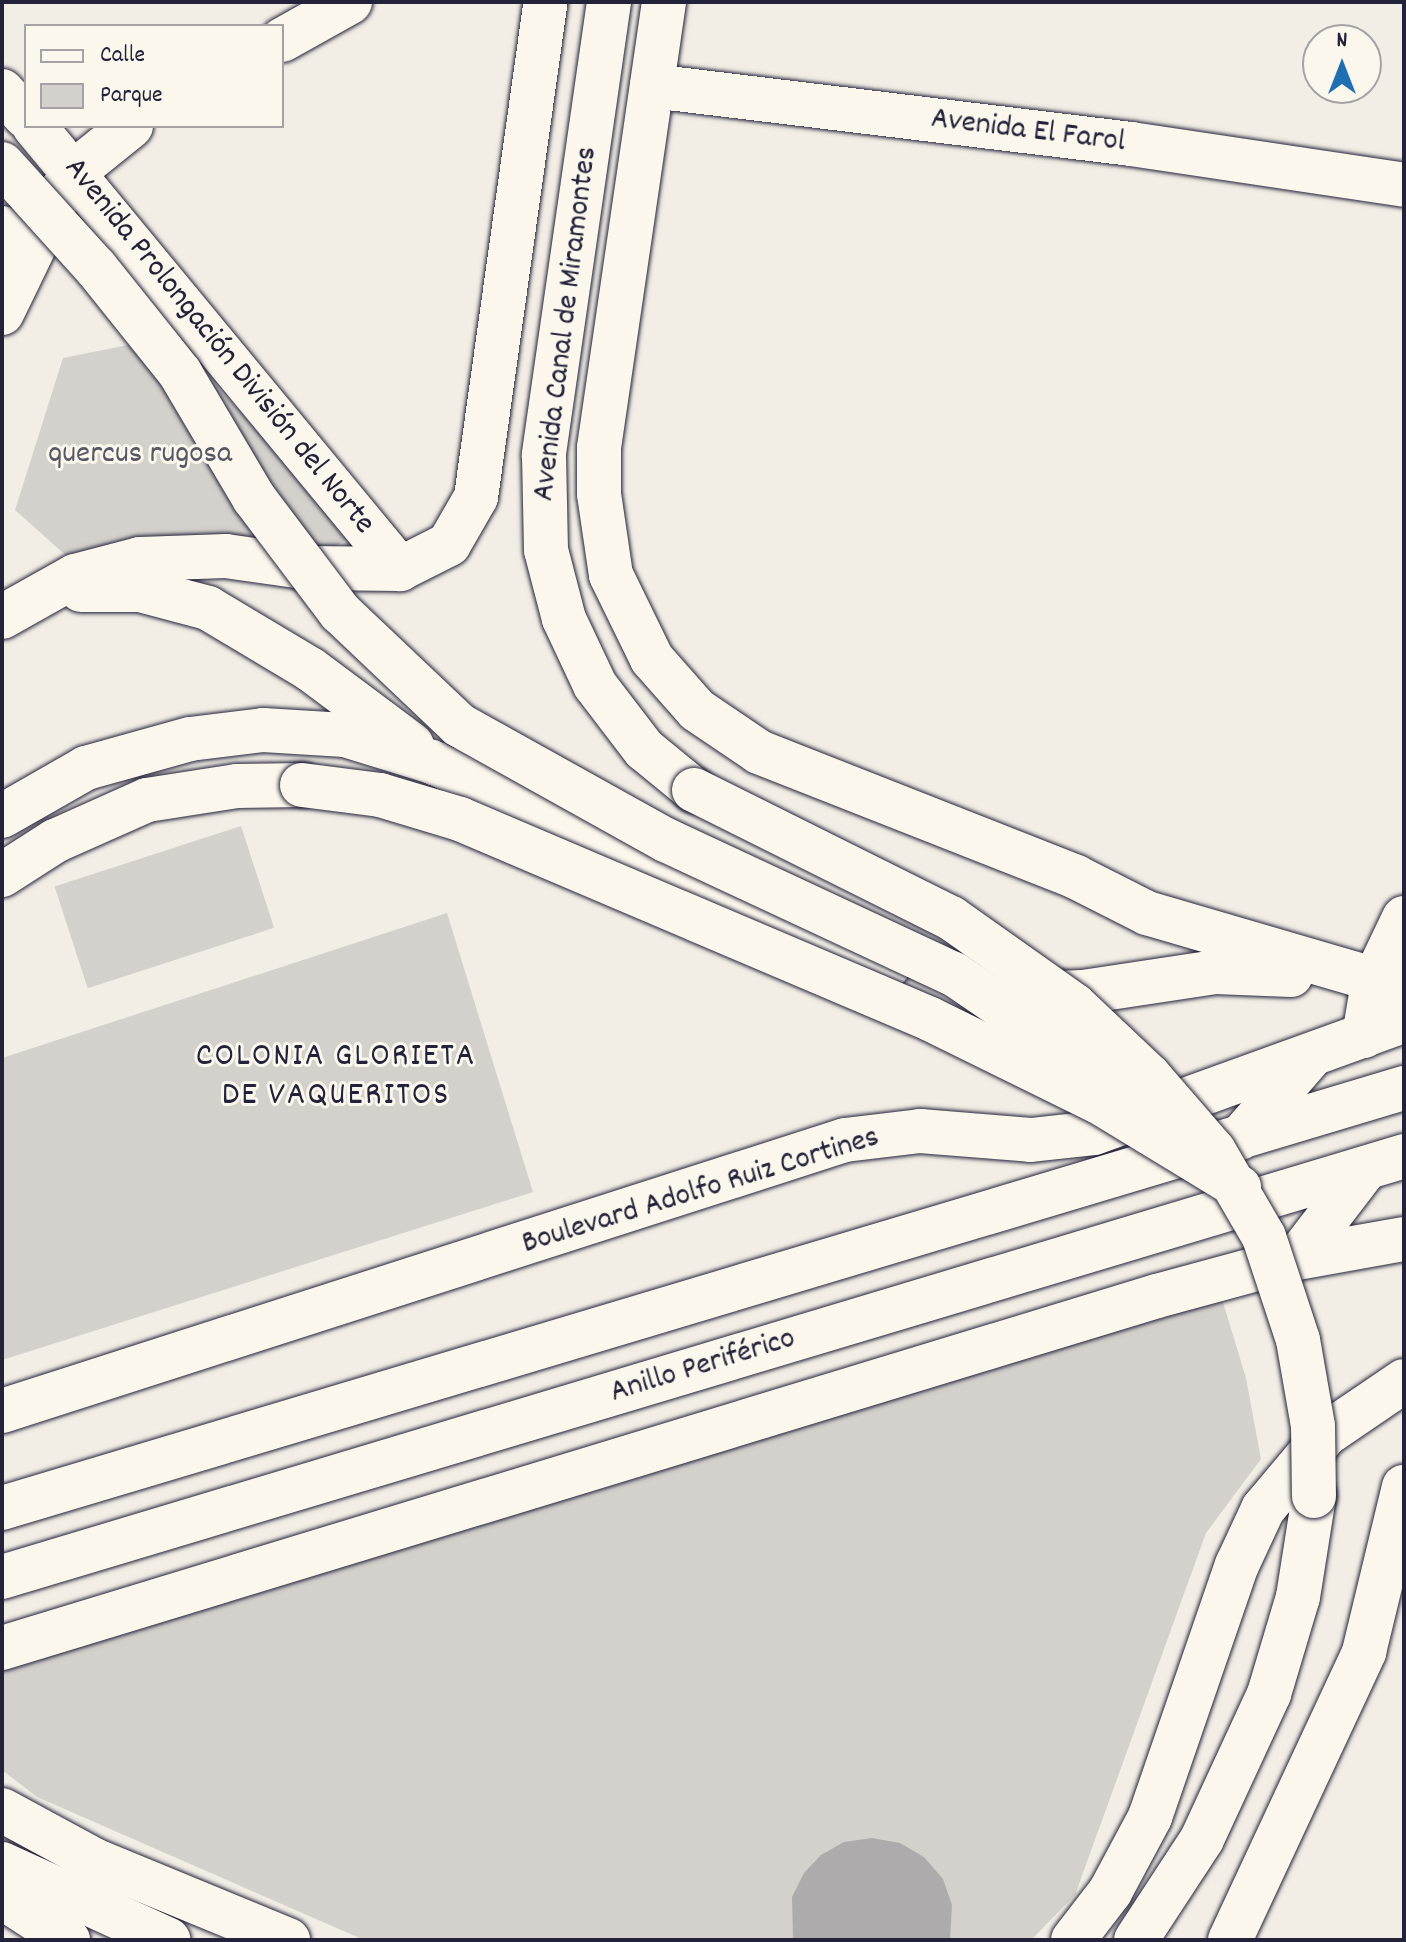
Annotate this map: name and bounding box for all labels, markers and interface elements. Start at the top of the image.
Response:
legend [24,24,284,128]
north arrow [1302,24,1382,104]
text: N [1337,26,1347,57]
text: Calle [100,39,145,73]
text: Parque [100,79,163,113]
street label: Avenida El Farol [929,101,1127,163]
street label: Avenida Canal de Miramontes [526,145,608,503]
street label: Avenida Prolongación División del Norte [54,151,382,543]
park label: quercus rugosa [48,436,232,474]
district label: COLONIA GLORIETA DE VAQUERITOS [196,1037,476,1116]
street label: Boulevard Adolfo Ruiz Cortines [518,1119,884,1265]
street label: Anillo Periférico [606,1321,800,1413]

